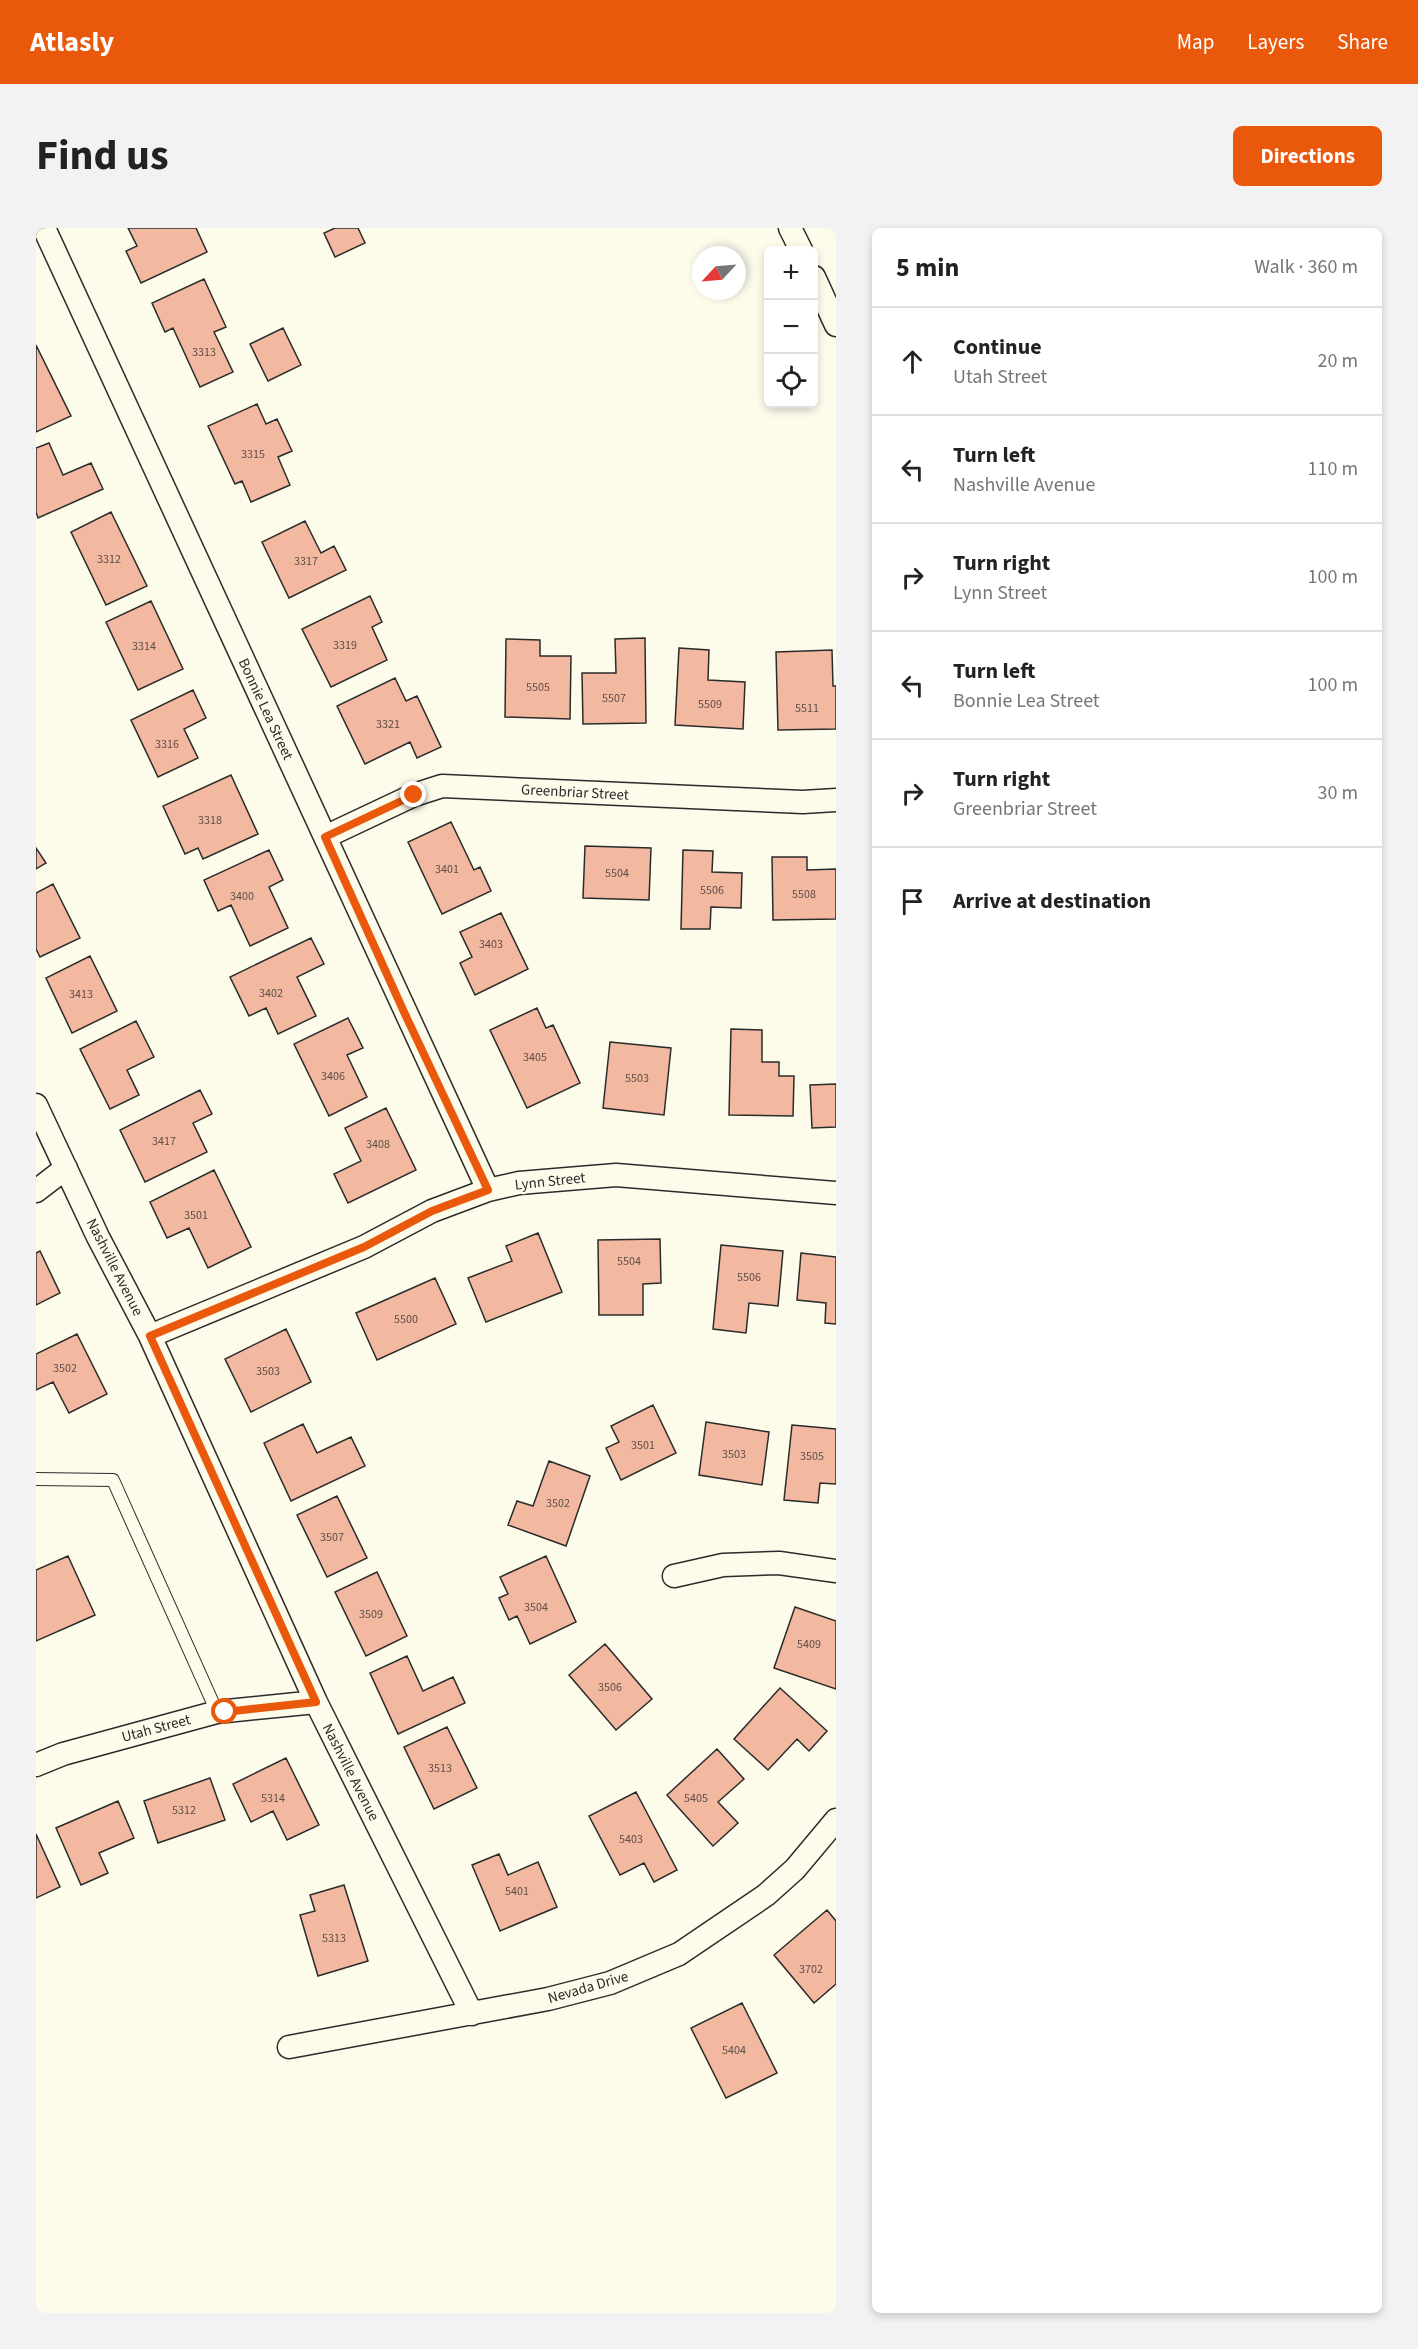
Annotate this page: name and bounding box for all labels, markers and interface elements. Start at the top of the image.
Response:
text: Atlasly [30,22,114,62]
text: Map [1177,27,1214,57]
text: Layers [1247,27,1304,57]
text: Share [1337,27,1388,57]
text: Find us [36,126,169,186]
button: Directions [1233,126,1382,186]
north arrow [692,246,746,300]
map controls [764,246,818,408]
button: + [764,246,818,300]
text: 5 min [896,249,959,286]
text: Walk · 360 m [1254,253,1358,281]
button: − [764,300,818,354]
text: Continue [953,331,1042,363]
house number: 3313 [192,344,216,361]
icon: ahead [896,345,929,378]
text: 20 m [1318,347,1358,375]
button: locate [764,354,818,408]
text: Utah Street [953,363,1047,391]
text: Turn left [953,439,1035,471]
house number: 3315 [241,446,265,463]
icon: left [896,453,929,486]
text: 110 m [1308,455,1358,483]
text: Nashville Avenue [953,471,1095,499]
text: Turn right [953,547,1050,579]
house number: 3312 [97,551,121,568]
house number: 3317 [294,553,318,570]
icon: right [896,561,929,594]
text: 100 m [1308,563,1358,591]
text: Lynn Street [953,579,1047,607]
house number: 3319 [333,637,357,654]
house number: 3314 [132,638,156,655]
street label: Bonnie Lea Street [233,655,298,763]
text: Turn left [953,655,1035,687]
icon: left [896,669,929,702]
text: 100 m [1308,671,1358,699]
house number: 5505 [526,679,550,696]
text: Bonnie Lea Street [953,687,1100,715]
house number: 5507 [602,690,626,707]
house number: 5509 [698,696,722,713]
house number: 5511 [795,700,819,717]
house number: 3321 [376,716,400,733]
house number: 3316 [155,736,179,753]
text: Turn right [953,763,1050,795]
icon: right [896,777,929,810]
street label: Greenbriar Street [521,779,629,806]
text: 30 m [1318,779,1358,807]
route end [400,781,426,807]
text: Greenbriar Street [953,795,1097,823]
house number: 3318 [198,812,222,829]
house number: 3401 [435,861,459,878]
house number: 5504 [605,865,629,882]
house number: 5506 [700,882,724,899]
icon: arrive [896,885,929,918]
text: Arrive at destination [953,885,1151,917]
house number: 5508 [792,886,816,903]
house number: 3400 [230,888,254,905]
house number: 3403 [479,936,503,953]
house number: 3402 [259,985,283,1002]
house number: 3413 [69,986,93,1003]
house number: 3405 [523,1049,547,1066]
house number: 3406 [321,1068,345,1085]
house number: 5503 [625,1070,649,1087]
house number: 3417 [152,1133,176,1150]
house number: 3408 [366,1136,390,1153]
street label: Lynn Street [514,1167,586,1196]
house number: 3501 [184,1207,208,1224]
street label: Nashville Avenue [81,1215,148,1320]
house number: 5504 [617,1253,641,1270]
house number: 5506 [737,1269,761,1286]
house number: 5500 [394,1311,418,1328]
house number: 3502 [53,1360,77,1377]
house number: 3503 [256,1363,280,1380]
house number: 3501 [631,1437,655,1454]
house number: 3503 [722,1446,746,1463]
house number: 3505 [800,1448,824,1465]
house number: 3502 [546,1495,570,1512]
house number: 3507 [320,1529,344,1546]
house number: 3504 [524,1599,548,1616]
house number: 3509 [359,1606,383,1623]
house number: 5409 [797,1636,821,1653]
house number: 3506 [598,1679,622,1696]
route start [211,1698,237,1724]
street label: Utah Street [119,1709,193,1748]
street label: Nashville Avenue [317,1720,384,1825]
house number: 3513 [428,1760,452,1777]
house number: 5314 [261,1790,285,1807]
house number: 5405 [684,1790,708,1807]
house number: 5312 [172,1802,196,1819]
house number: 5403 [619,1831,643,1848]
house number: 5401 [505,1883,529,1900]
house number: 5313 [322,1930,346,1947]
house number: 3702 [799,1961,823,1978]
street label: Nevada Drive [545,1966,631,2009]
house number: 5404 [722,2042,746,2059]

